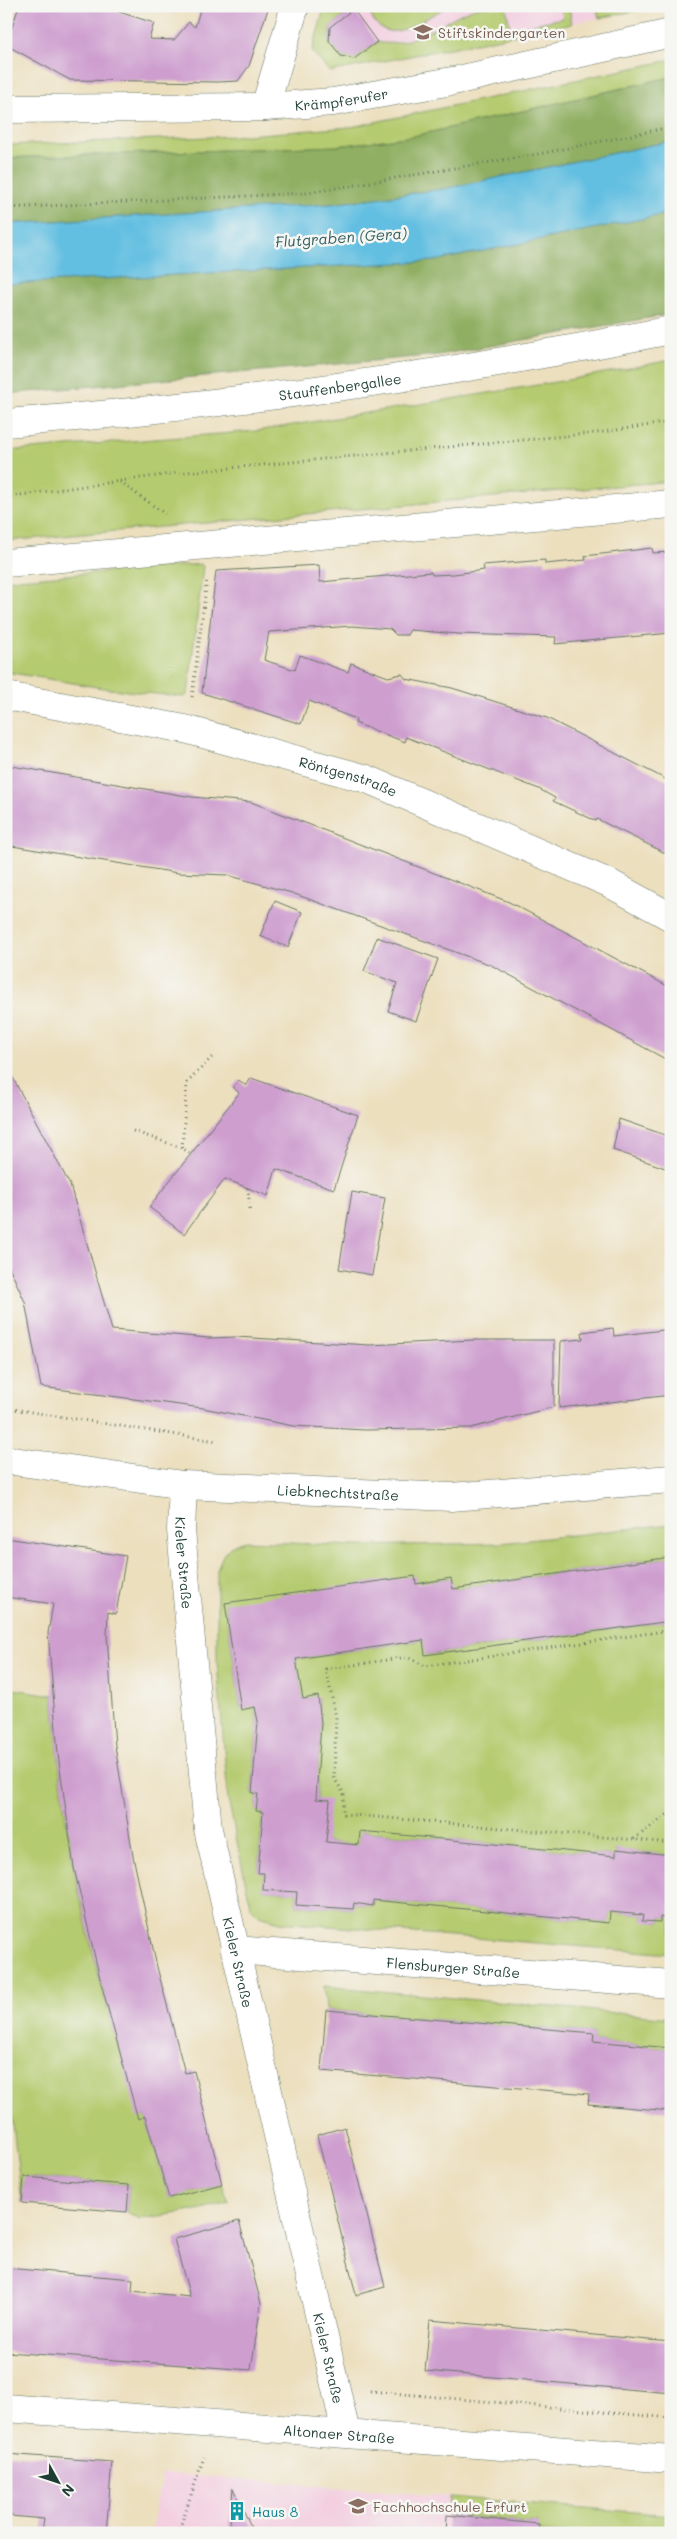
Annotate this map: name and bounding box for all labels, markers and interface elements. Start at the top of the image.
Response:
school or university icon: Stiftskindergarten [412,21,434,43]
place label: Stiftskindergarten [438,23,565,42]
street label: Krämpferufer [294,83,390,114]
water label: Flutgraben (Gera) [274,222,408,252]
street label: Stauffenbergallee [277,368,403,404]
street label: Röntgenstraße [297,751,400,800]
street label: Liebknechtstraße [277,1480,399,1504]
street label: Kieler Straße [171,1516,198,1610]
street label: Kieler Straße [219,1915,258,2010]
street label: Flensburger Straße [386,1952,521,1982]
street label: Kieler Straße [309,2311,348,2405]
street label: Altonaer Straße [283,2420,395,2447]
north arrow [32,2456,82,2506]
text: N [58,2480,79,2501]
school or university icon: Fachhochschule Erfurt [347,2495,369,2517]
place label: Fachhochschule Erfurt [373,2497,527,2516]
building icon: Haus 8 [226,2500,248,2522]
place label: Haus 8 [252,2502,298,2521]

